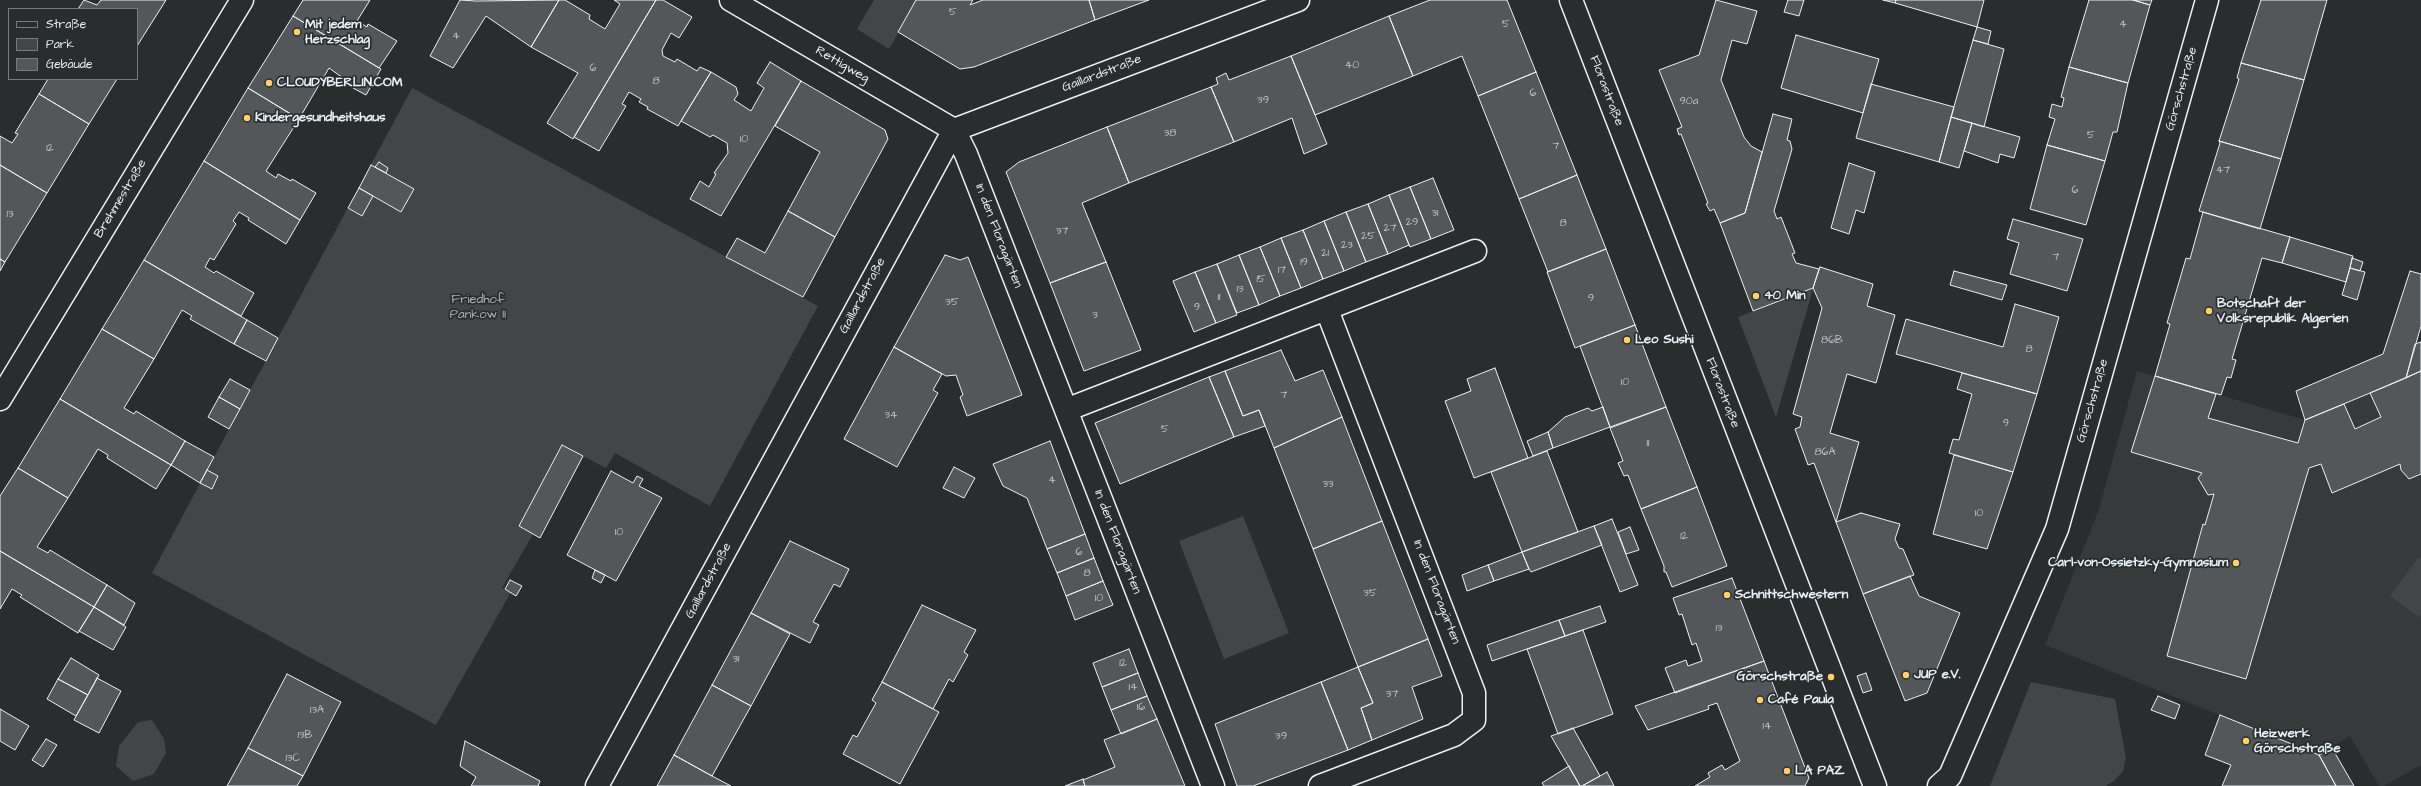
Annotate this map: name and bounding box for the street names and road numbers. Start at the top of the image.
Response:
street label: Rettigweg [812,43,872,87]
street label: Görschstraße [2163,45,2201,133]
street label: Gaillardstraße [1060,52,1144,96]
street label: Florastraße [1585,54,1627,128]
street label: Brehmestraße [91,157,151,241]
street label: In den Floragärten [971,182,1025,290]
street label: Gaillardstraße [836,255,890,337]
street label: Florastraße [1701,356,1743,430]
street label: Görschstraße [2074,357,2112,445]
street label: In den Floragärten [1090,488,1144,596]
street label: In den Floragärten [1409,538,1463,646]
street label: Gaillardstraße [682,540,736,622]

